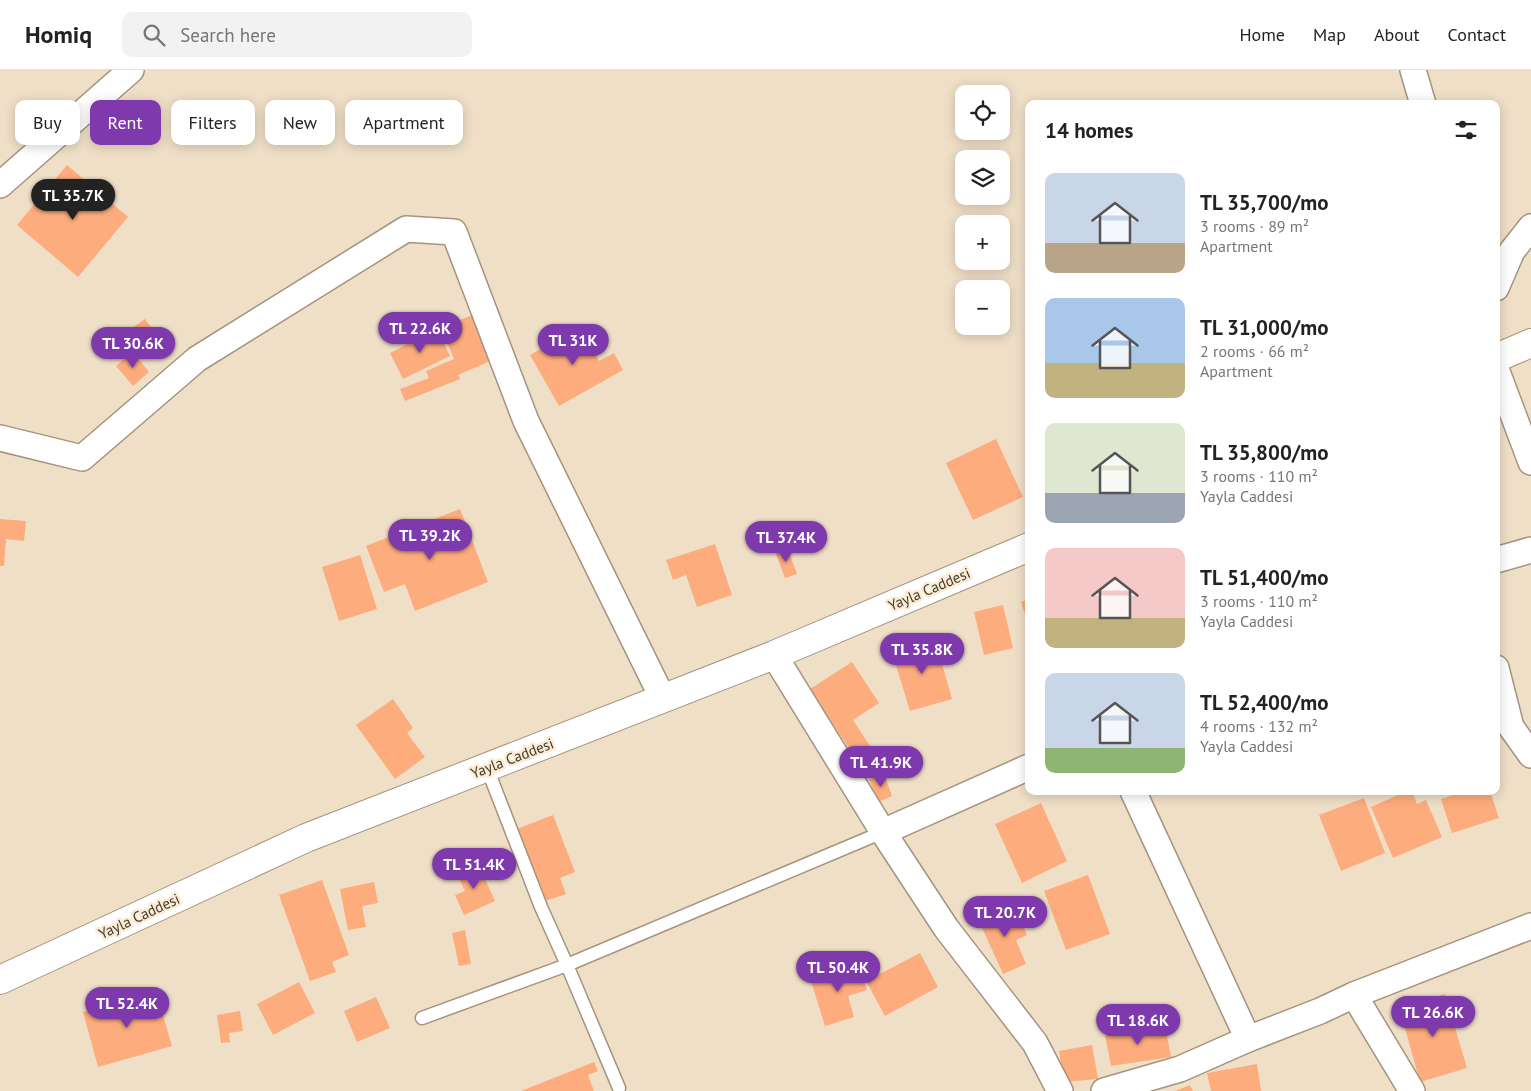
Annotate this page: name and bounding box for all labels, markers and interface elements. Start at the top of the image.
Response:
search box [122,12,472,57]
text: Homiq [25,19,92,50]
icon: search [140,21,168,49]
text: Search here [180,23,276,47]
text: Home [1239,23,1285,46]
text: Map [1313,23,1346,46]
text: About [1374,23,1420,46]
text: Contact [1448,23,1506,46]
map controls [955,85,1010,335]
button: locate [955,85,1010,140]
chip: Buy [15,100,80,145]
chip: Rent [90,100,161,145]
chip: Filters [171,100,255,145]
chip: New [265,100,335,145]
chip: Apartment [345,100,463,145]
icon: filters [1452,116,1480,144]
text: 14 homes [1045,117,1133,144]
button: layers [955,150,1010,205]
pin: TL 35.7K [21,178,125,221]
text: TL 35.7K [42,185,104,205]
text: TL 35,700/mo [1200,189,1329,216]
icon: home [1085,193,1145,253]
button: + [955,215,1010,270]
text: 3 rooms · 89 m² [1200,216,1309,236]
text: Apartment [1200,236,1273,256]
button: − [955,280,1010,335]
pin: TL 22.6K [368,312,472,354]
text: TL 31,000/mo [1200,314,1329,341]
text: TL 22.6K [389,318,451,338]
icon: home [1085,318,1145,378]
pin: TL 31K [532,324,614,366]
pin: TL 30.6K [81,326,185,369]
text: TL 31K [549,330,597,350]
text: TL 30.6K [102,333,164,353]
text: 2 rooms · 66 m² [1200,341,1309,361]
text: Apartment [1200,361,1273,381]
text: TL 35,800/mo [1200,439,1329,466]
icon: home [1085,443,1145,503]
text: 3 rooms · 110 m² [1200,466,1318,486]
text: Yayla Caddesi [1200,486,1293,506]
pin: TL 39.2K [378,518,482,561]
pin: TL 37.4K [734,520,838,563]
text: TL 39.2K [399,525,461,545]
text: TL 37.4K [756,527,816,547]
street label: Yayla Caddesi [885,563,973,615]
text: TL 51,400/mo [1200,564,1329,591]
icon: home [1085,568,1145,628]
text: 3 rooms · 110 m² [1200,591,1318,611]
text: Yayla Caddesi [1200,611,1293,631]
pin: TL 35.8K [870,632,974,675]
text: TL 35.8K [891,639,953,659]
text: TL 52,400/mo [1200,689,1329,716]
icon: home [1085,693,1145,753]
text: 4 rooms · 132 m² [1200,716,1318,736]
street label: Yayla Caddesi [468,733,556,783]
text: Yayla Caddesi [1200,736,1293,756]
pin: TL 41.9K [829,746,933,788]
text: TL 41.9K [850,752,912,772]
pin: TL 51.4K [422,848,526,890]
text: TL 51.4K [443,854,505,874]
street label: Yayla Caddesi [95,889,183,943]
pin: TL 20.7K [953,896,1057,938]
text: TL 20.7K [974,902,1036,922]
pin: TL 50.4K [786,950,890,993]
text: TL 50.4K [807,957,869,977]
pin: TL 52.4K [75,986,179,1029]
text: TL 52.4K [96,993,158,1013]
pin: TL 26.6K [1381,996,1485,1038]
text: TL 26.6K [1402,1002,1464,1022]
pin: TL 18.6K [1086,1004,1190,1046]
text: TL 18.6K [1107,1010,1169,1030]

